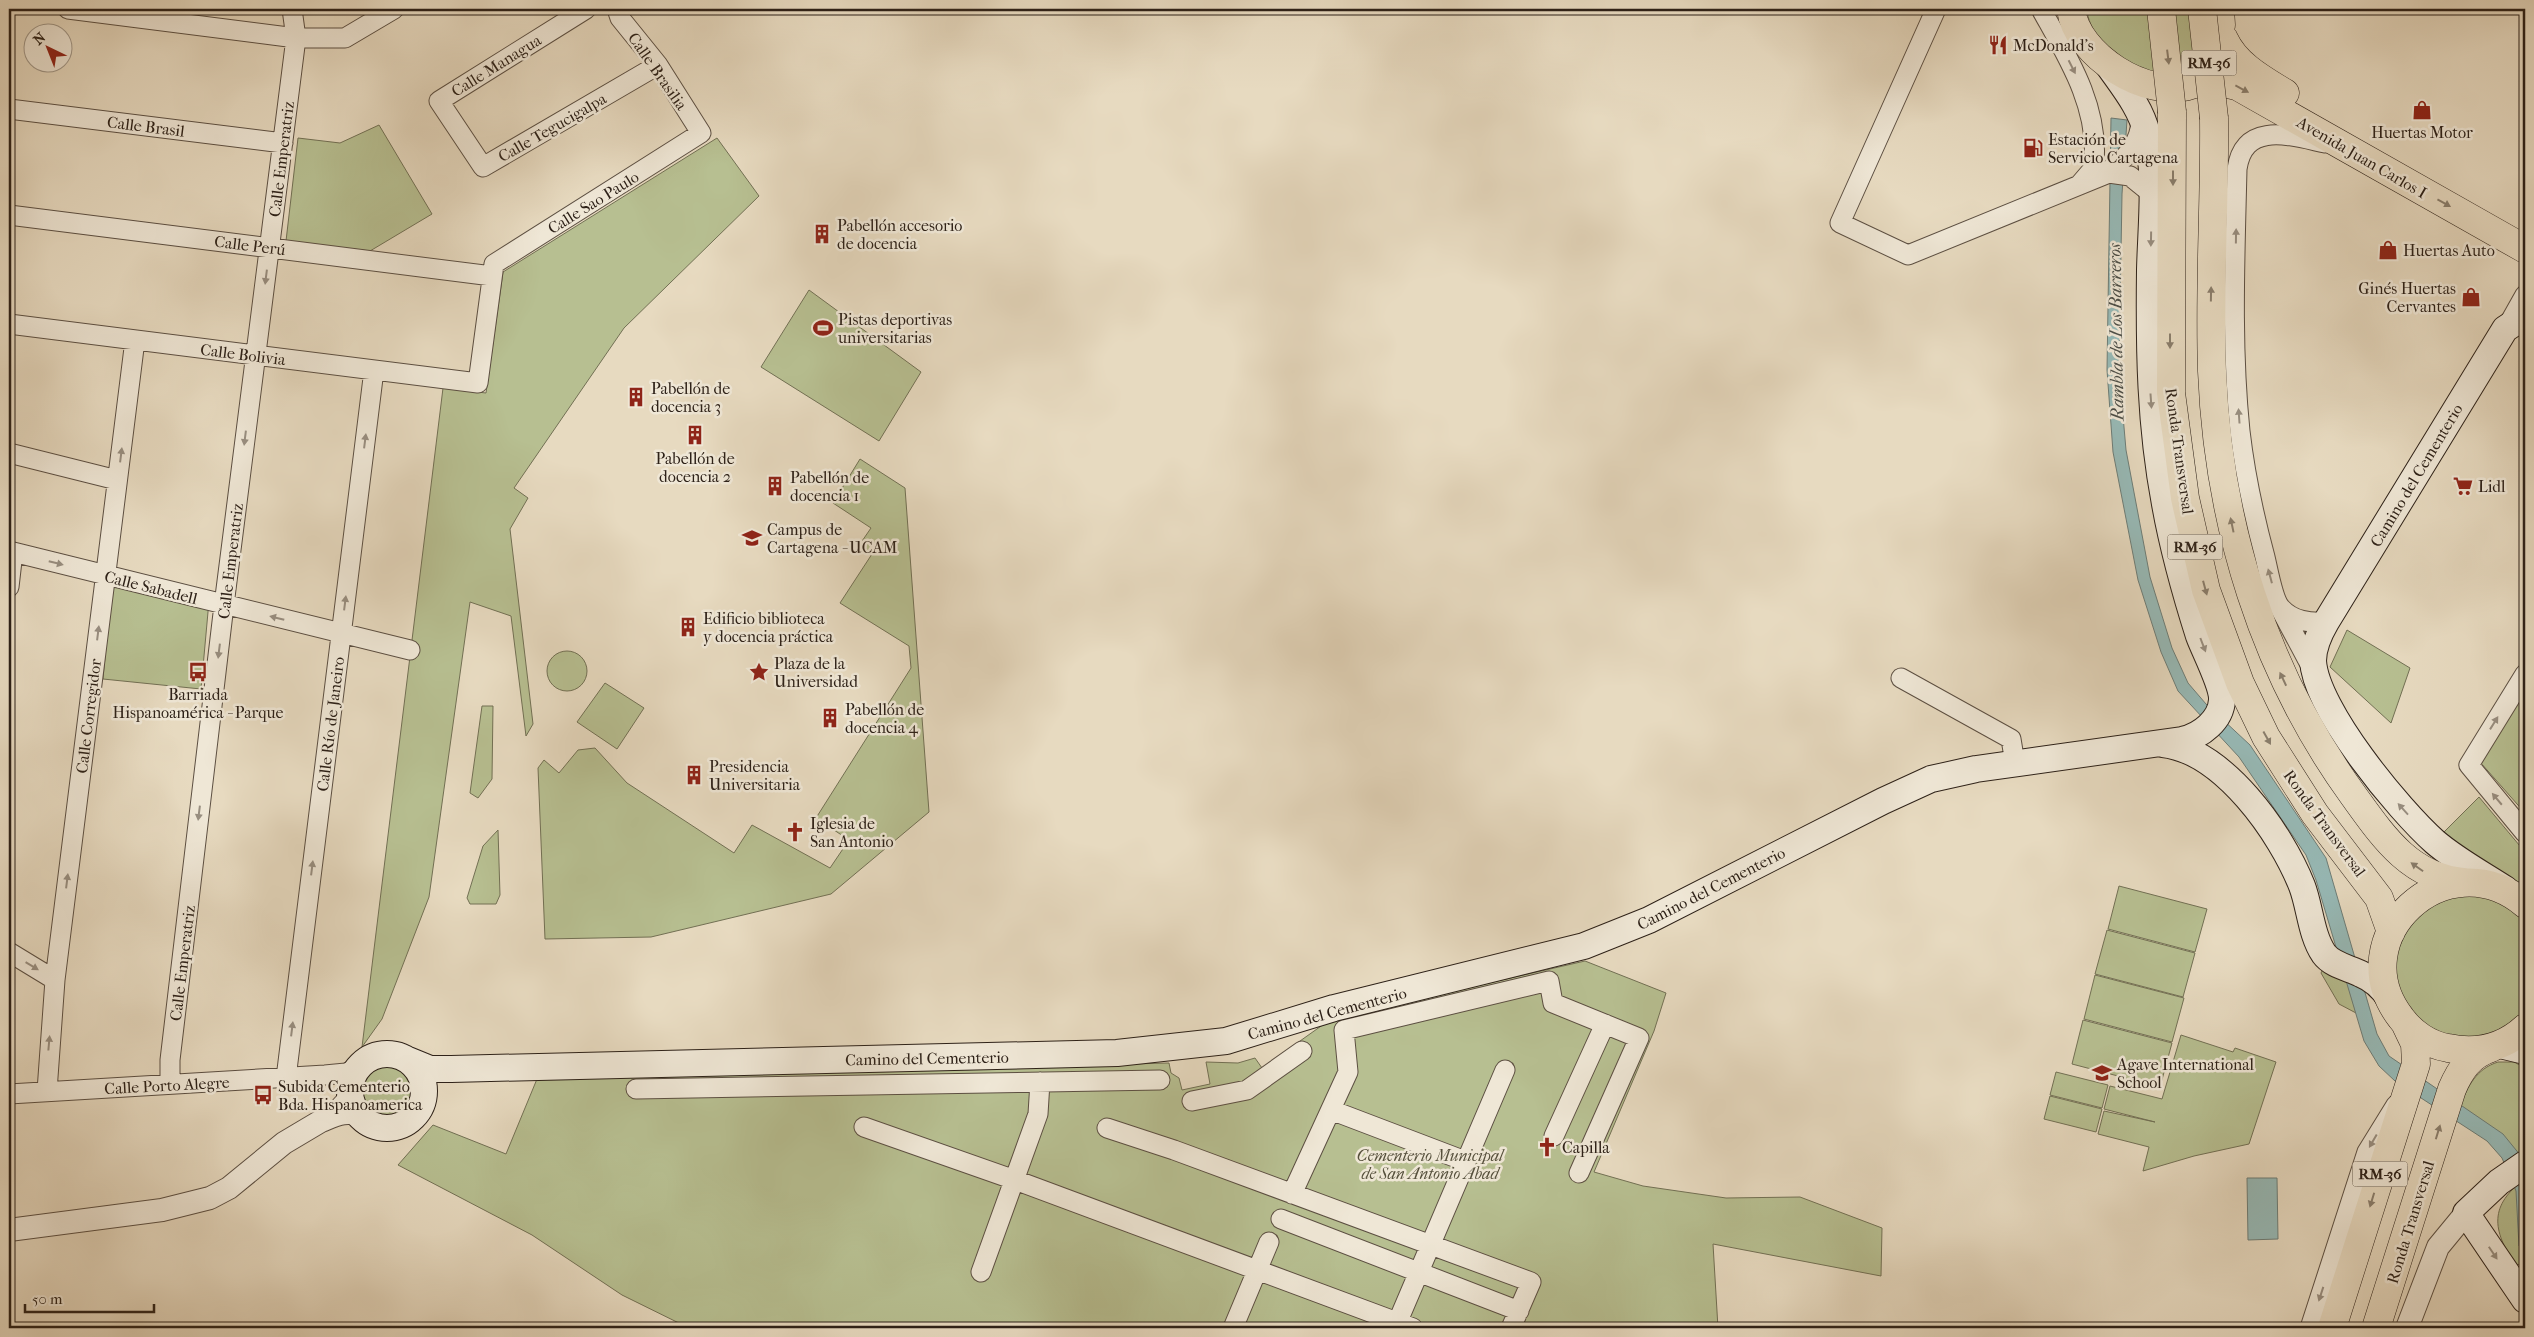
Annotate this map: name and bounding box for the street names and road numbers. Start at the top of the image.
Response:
street label: Calle Brasilia [624,29,692,114]
street label: Calle Managua [448,30,545,101]
road number: RM-36 [2182,50,2236,76]
street label: Calle Tegucigalpa [495,89,610,166]
street label: Calle Emperatriz [265,100,298,218]
street label: Calle Brasil [106,112,186,141]
street label: Avenida Juan Carlos I [2293,112,2430,202]
street label: Calle Sao Paulo [544,167,642,238]
street label: Calle Perú [213,232,287,259]
street label: Calle Bolivia [199,340,287,369]
street label: Ronda Transversal [2161,387,2198,516]
street label: Camino del Cementerio [2366,400,2467,550]
street label: Calle Emperatriz [214,502,247,620]
road number: RM-36 [2168,534,2222,560]
street label: Calle Sabadell [102,567,200,608]
street label: Calle Río de Janeiro [313,656,348,793]
street label: Calle Corregidor [72,658,105,774]
street label: Ronda Transversal [2279,766,2370,881]
street label: Camino del Cementerio [1634,843,1788,934]
street label: Calle Emperatriz [166,904,199,1022]
street label: Camino del Cementerio [1246,983,1409,1044]
street label: Camino del Cementerio [845,1048,1009,1069]
street label: Calle Porto Alegre [104,1073,230,1098]
street label: Ronda Transversal [2383,1158,2438,1286]
road number: RM-36 [2352,1162,2408,1186]

